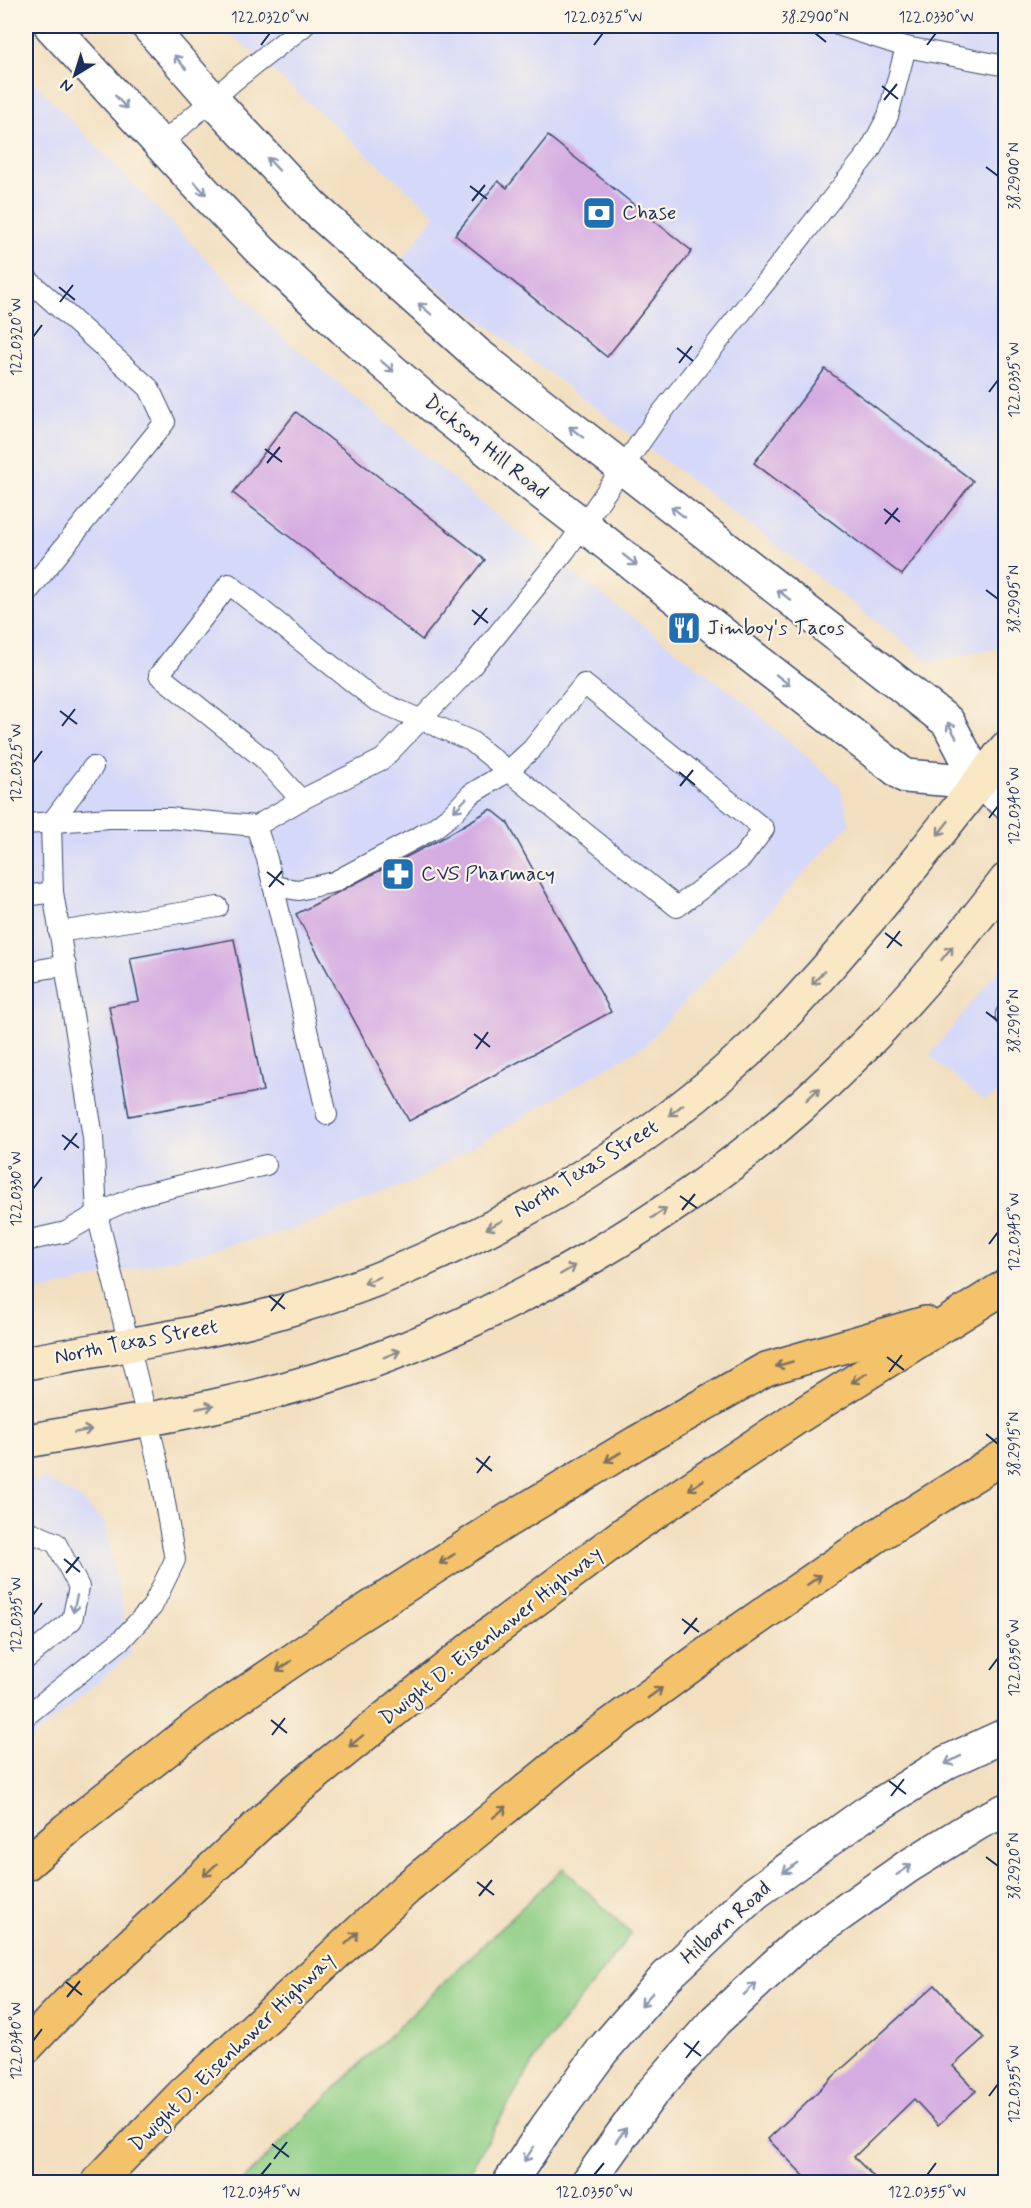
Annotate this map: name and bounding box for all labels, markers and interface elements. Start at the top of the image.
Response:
text: 122.0320°W [231,8,309,28]
text: 122.0325°W [564,8,642,28]
text: 38.2900°N [781,8,849,28]
text: 122.0330°W [898,8,974,28]
north arrow [45,45,105,105]
one-way arrow [174,54,187,70]
text: N [56,74,77,97]
one-way arrow [114,94,128,109]
text: 38.2900°N [1005,142,1025,210]
one-way arrow [266,157,280,172]
one-way arrow [193,180,207,195]
bank icon: Chase [581,195,617,231]
place label: Chase [622,199,676,227]
text: 122.0320°W [7,298,27,376]
one-way arrow [418,302,433,316]
text: 122.0335°W [1005,342,1025,418]
one-way arrow [379,360,395,373]
street label: Dickson Hill Road [418,388,554,506]
one-way arrow [568,426,584,439]
one-way arrow [670,506,686,519]
one-way arrow [621,553,637,566]
text: 38.2905°N [1005,565,1025,633]
one-way arrow [776,589,792,602]
restaurant icon: Jimboy's Tacos [666,610,702,646]
place label: Jimboy's Tacos [707,614,844,642]
one-way arrow [775,674,791,687]
one-way arrow [946,722,958,739]
text: 122.0325°W [7,724,27,802]
text: 122.0340°W [1005,767,1025,845]
one-way arrow [452,798,467,813]
one-way arrow [936,819,949,835]
pharmacy icon: CVS Pharmacy [380,856,416,892]
place label: CVS Pharmacy [421,860,555,888]
one-way arrow [941,945,954,961]
one-way arrow [811,970,826,985]
text: 38.2910°N [1005,989,1025,1053]
one-way arrow [806,1087,821,1102]
one-way arrow [668,1104,684,1117]
street label: North Texas Street [508,1113,664,1225]
text: 122.0330°W [7,1151,27,1227]
text: 122.0345°W [1005,1193,1025,1271]
one-way arrow [650,1207,667,1219]
one-way arrow [485,1220,503,1231]
one-way arrow [559,1264,576,1276]
one-way arrow [363,1276,382,1287]
street label: North Texas Street [52,1312,220,1372]
one-way arrow [382,1347,401,1358]
one-way arrow [775,1359,794,1370]
one-way arrow [851,1372,868,1384]
one-way arrow [194,1401,214,1412]
text: 38.2915°N [1005,1412,1025,1476]
one-way arrow [73,1425,92,1436]
one-way arrow [605,1451,622,1463]
one-way arrow [688,1479,705,1491]
street label: Dwight D. Eisenhower Highway [374,1540,609,1733]
one-way arrow [439,1553,456,1565]
one-way arrow [805,1574,821,1586]
text: 122.0335°W [7,1577,27,1653]
one-way arrow [69,1594,81,1613]
text: 122.0350°W [1005,1619,1025,1697]
one-way arrow [277,1660,293,1672]
one-way arrow [646,1686,662,1699]
one-way arrow [348,1735,364,1748]
one-way arrow [944,1755,962,1766]
one-way arrow [492,1805,508,1818]
text: 38.2920°N [1005,1832,1025,1900]
one-way arrow [783,1862,799,1874]
one-way arrow [203,1863,218,1877]
one-way arrow [895,1863,912,1876]
street label: Hilborn Road [675,1875,777,1971]
one-way arrow [345,1931,360,1946]
street label: Dwight D. Eisenhower Highway [123,1946,342,2159]
one-way arrow [742,1982,757,1996]
one-way arrow [640,1991,654,2006]
text: 122.0340°W [7,2002,27,2080]
text: 122.0355°W [1005,2045,1025,2123]
one-way arrow [615,2127,627,2143]
one-way arrow [522,2145,534,2162]
text: 122.0345°W [222,2183,300,2203]
text: 122.0350°W [555,2183,633,2203]
text: 122.0355°W [888,2183,966,2203]

